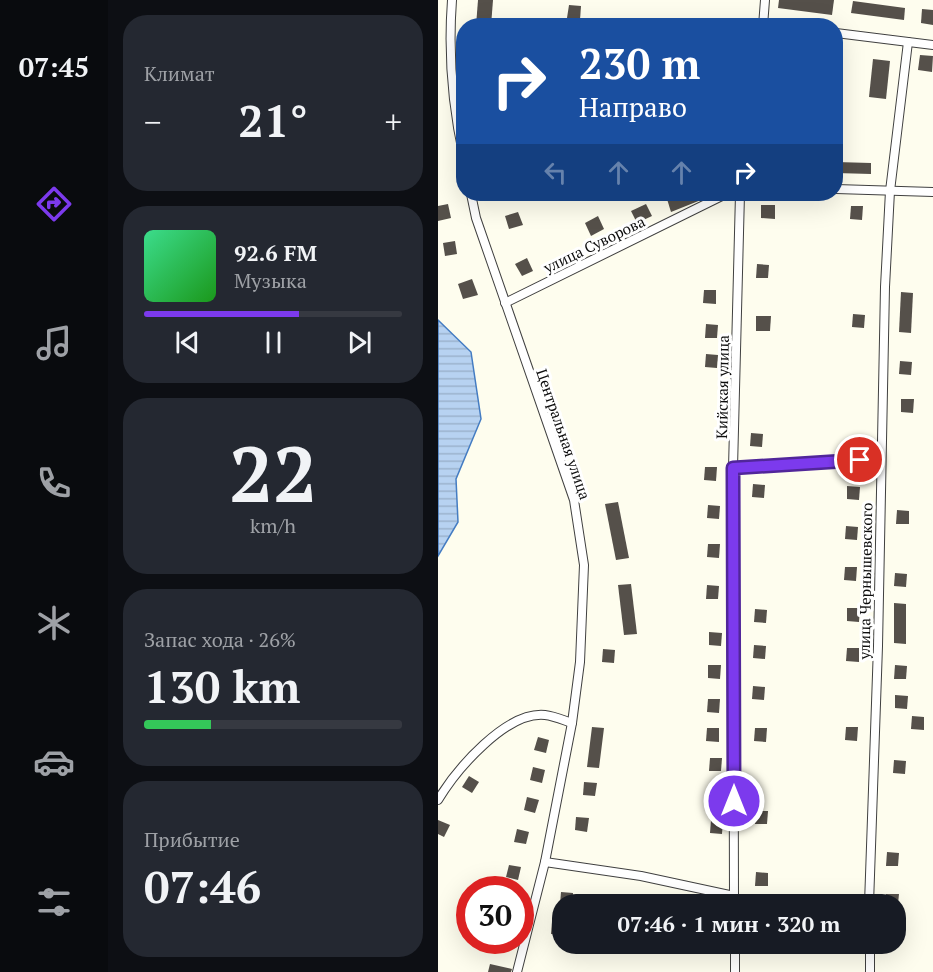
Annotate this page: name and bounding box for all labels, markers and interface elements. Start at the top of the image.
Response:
text: 230 m [579,35,700,91]
icon: right [480,42,558,120]
text: 07:45 [19,49,89,85]
text: Климат [144,60,215,87]
text: Направо [579,89,687,125]
text: 21° [238,90,308,150]
text: − [144,100,162,143]
text: + [384,100,402,143]
icon: left [539,156,572,189]
icon: ahead [602,156,635,189]
icon: ahead [665,156,698,189]
icon: right [728,156,761,189]
icon: directions [33,183,75,225]
street label: улица Суворова [539,211,648,278]
text: 92.6 FM [234,238,317,267]
text: Музыка [234,267,307,294]
icon: music [33,322,75,364]
icon: previous [171,326,204,359]
icon: pause [257,326,290,359]
icon: next [343,326,376,359]
street label: Кийская улица [711,335,733,439]
street label: Центральная улица [532,366,596,502]
text: 22 [229,421,317,524]
pin [834,434,885,485]
icon: arrive [843,443,876,476]
icon: phone [33,462,75,504]
street label: улица Чернышевского [854,502,876,661]
text: km/h [250,512,296,539]
icon: climate [33,602,75,644]
text: Запас хода · 26% [144,626,296,653]
text: 130 km [144,656,300,716]
icon: car [33,741,75,783]
position arrow [702,769,766,833]
text: Прибытие [144,826,240,853]
text: 07:46 [144,856,261,916]
speed limit sign: 30 [456,876,534,954]
icon: filters [33,881,75,923]
text: 07:46 · 1 мин · 320 m [618,909,840,938]

